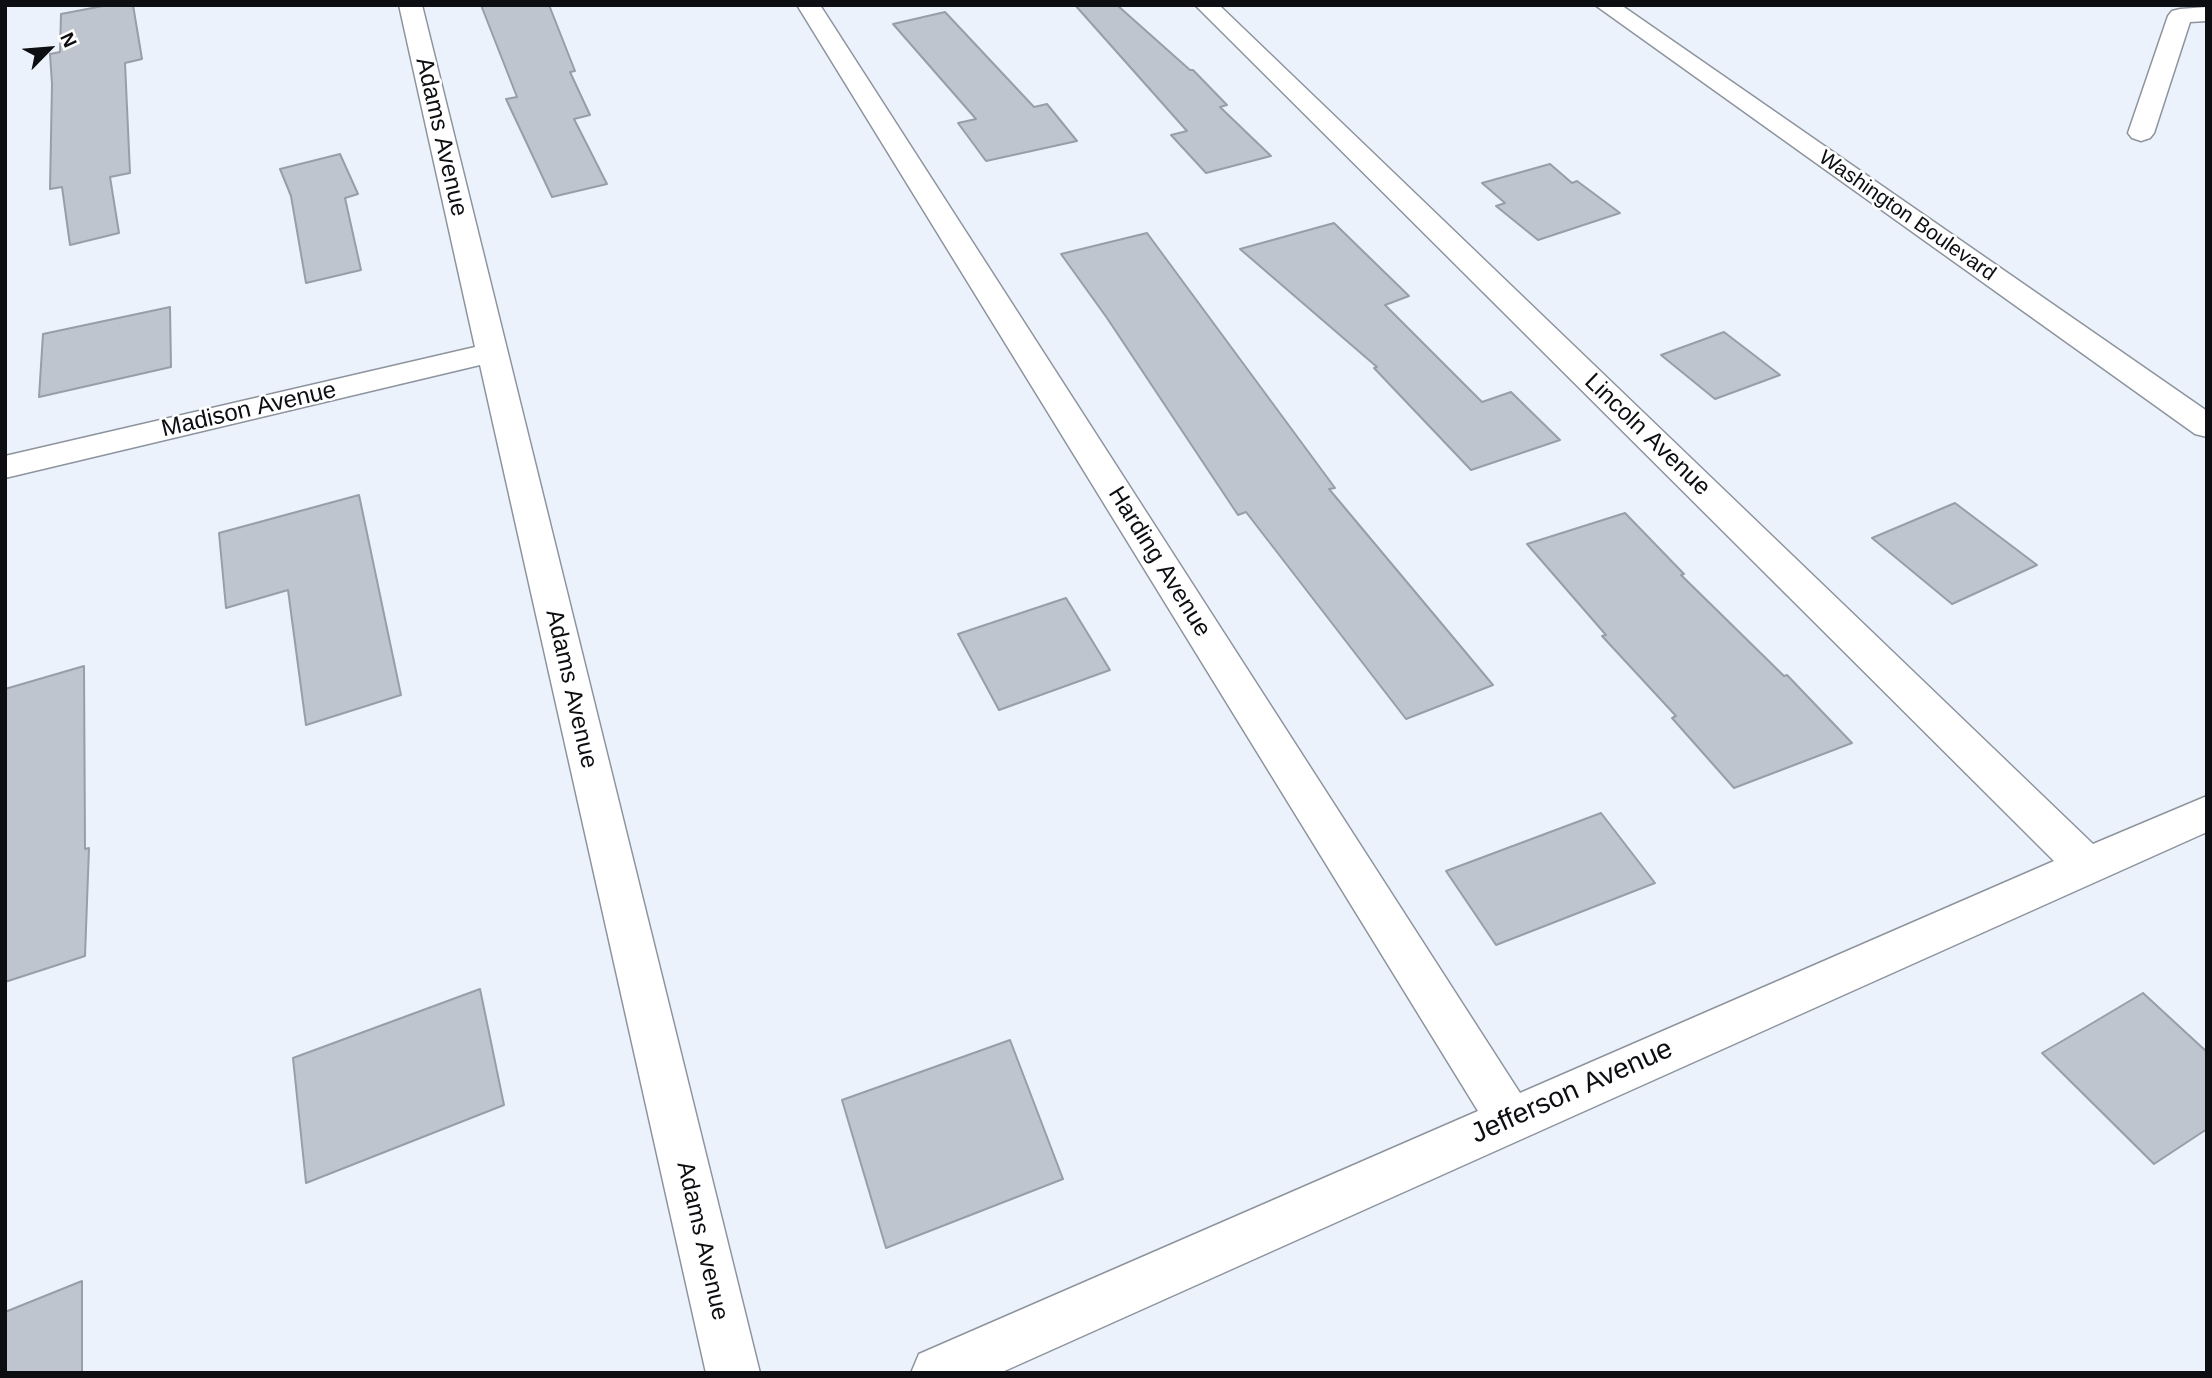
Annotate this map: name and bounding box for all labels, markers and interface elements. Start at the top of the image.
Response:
north arrow [14,14,84,84]
text: N [56,29,81,51]
street label: Adams Avenue [409,55,473,219]
street label: Washington Boulevard [1814,145,2000,287]
street label: Lincoln Avenue [1578,368,1716,502]
street label: Madison Avenue [159,376,339,444]
street label: Harding Avenue [1101,482,1217,642]
street label: Adams Avenue [539,607,603,771]
street label: Jefferson Avenue [1466,1033,1678,1151]
street label: Adams Avenue [670,1159,734,1323]

